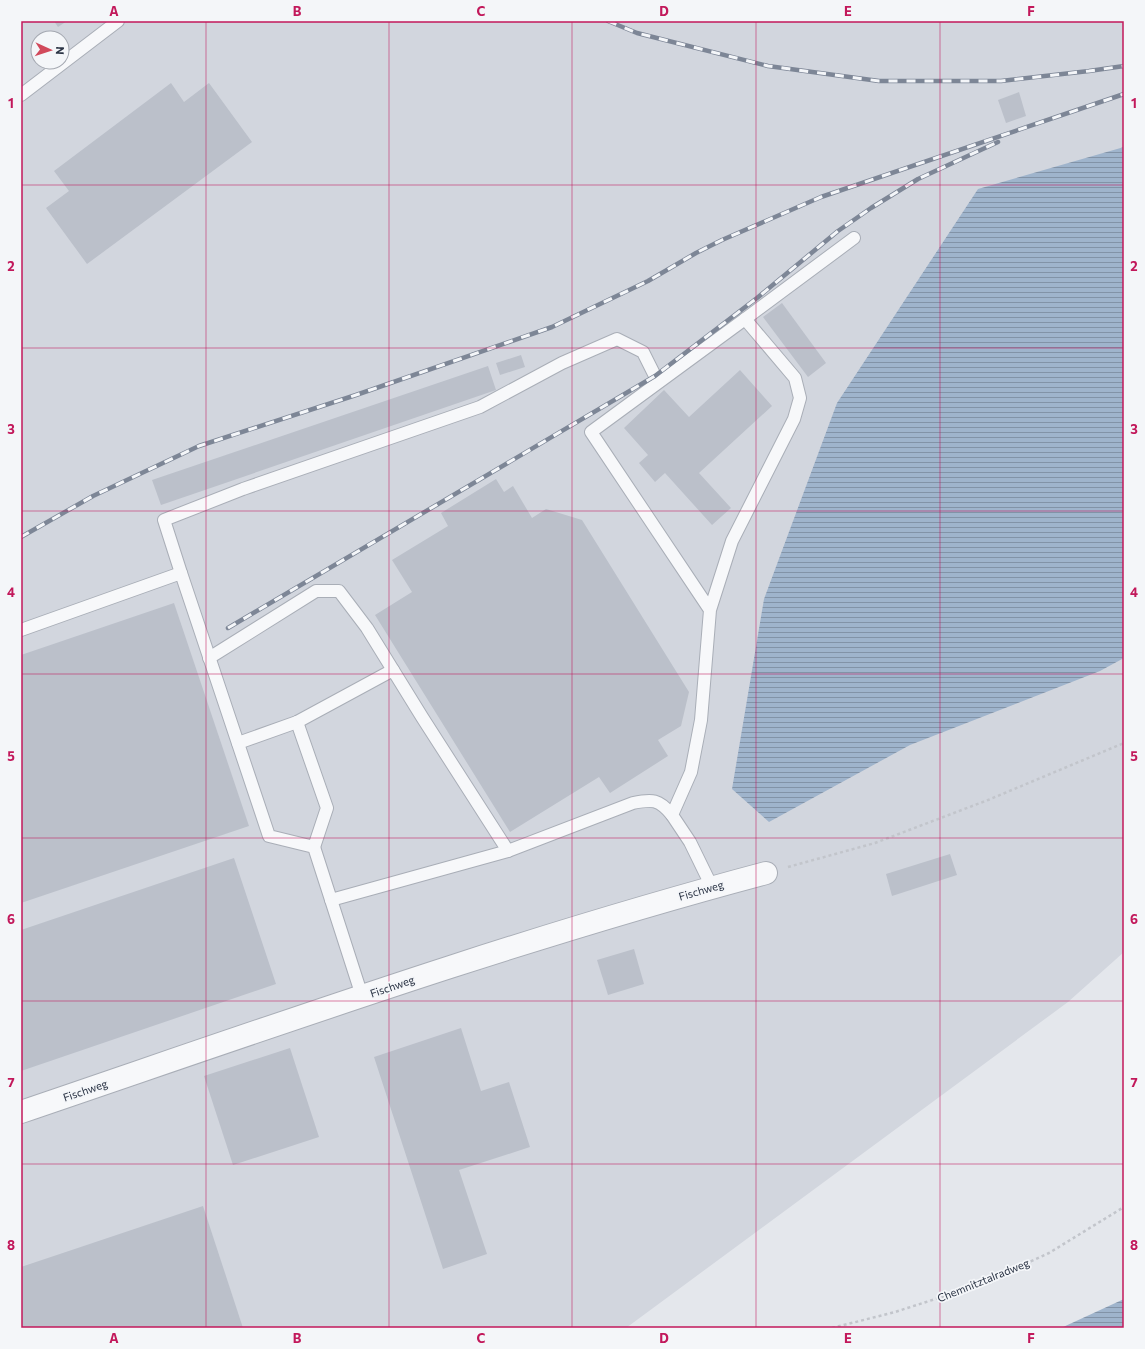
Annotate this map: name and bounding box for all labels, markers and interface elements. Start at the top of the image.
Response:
text: A [109,3,119,19]
text: B [293,3,302,19]
text: C [477,3,486,19]
text: D [659,3,669,19]
text: E [844,3,852,19]
text: F [1027,3,1035,19]
north arrow [30,30,70,70]
text: N [54,46,67,55]
text: 1 [8,95,14,111]
text: 1 [1131,95,1137,111]
text: 2 [7,258,15,274]
text: 2 [1130,258,1138,274]
text: 3 [7,421,15,437]
text: 3 [1130,421,1138,437]
text: 4 [7,584,15,600]
text: 4 [1130,584,1138,600]
text: 5 [7,748,15,764]
text: 5 [1130,748,1138,764]
street label: Fischweg [677,877,725,903]
text: 6 [7,911,15,927]
text: 6 [1130,911,1138,927]
street label: Fischweg [368,972,416,1000]
text: 7 [7,1074,15,1090]
text: 7 [1130,1074,1138,1090]
street label: Fischweg [61,1076,109,1104]
text: 8 [7,1237,15,1253]
text: 8 [1130,1237,1138,1253]
street label: Chemnitztalradweg [935,1256,1031,1304]
text: A [109,1330,119,1346]
text: B [293,1330,302,1346]
text: C [477,1330,486,1346]
text: D [659,1330,669,1346]
text: E [844,1330,852,1346]
text: F [1027,1330,1035,1346]

